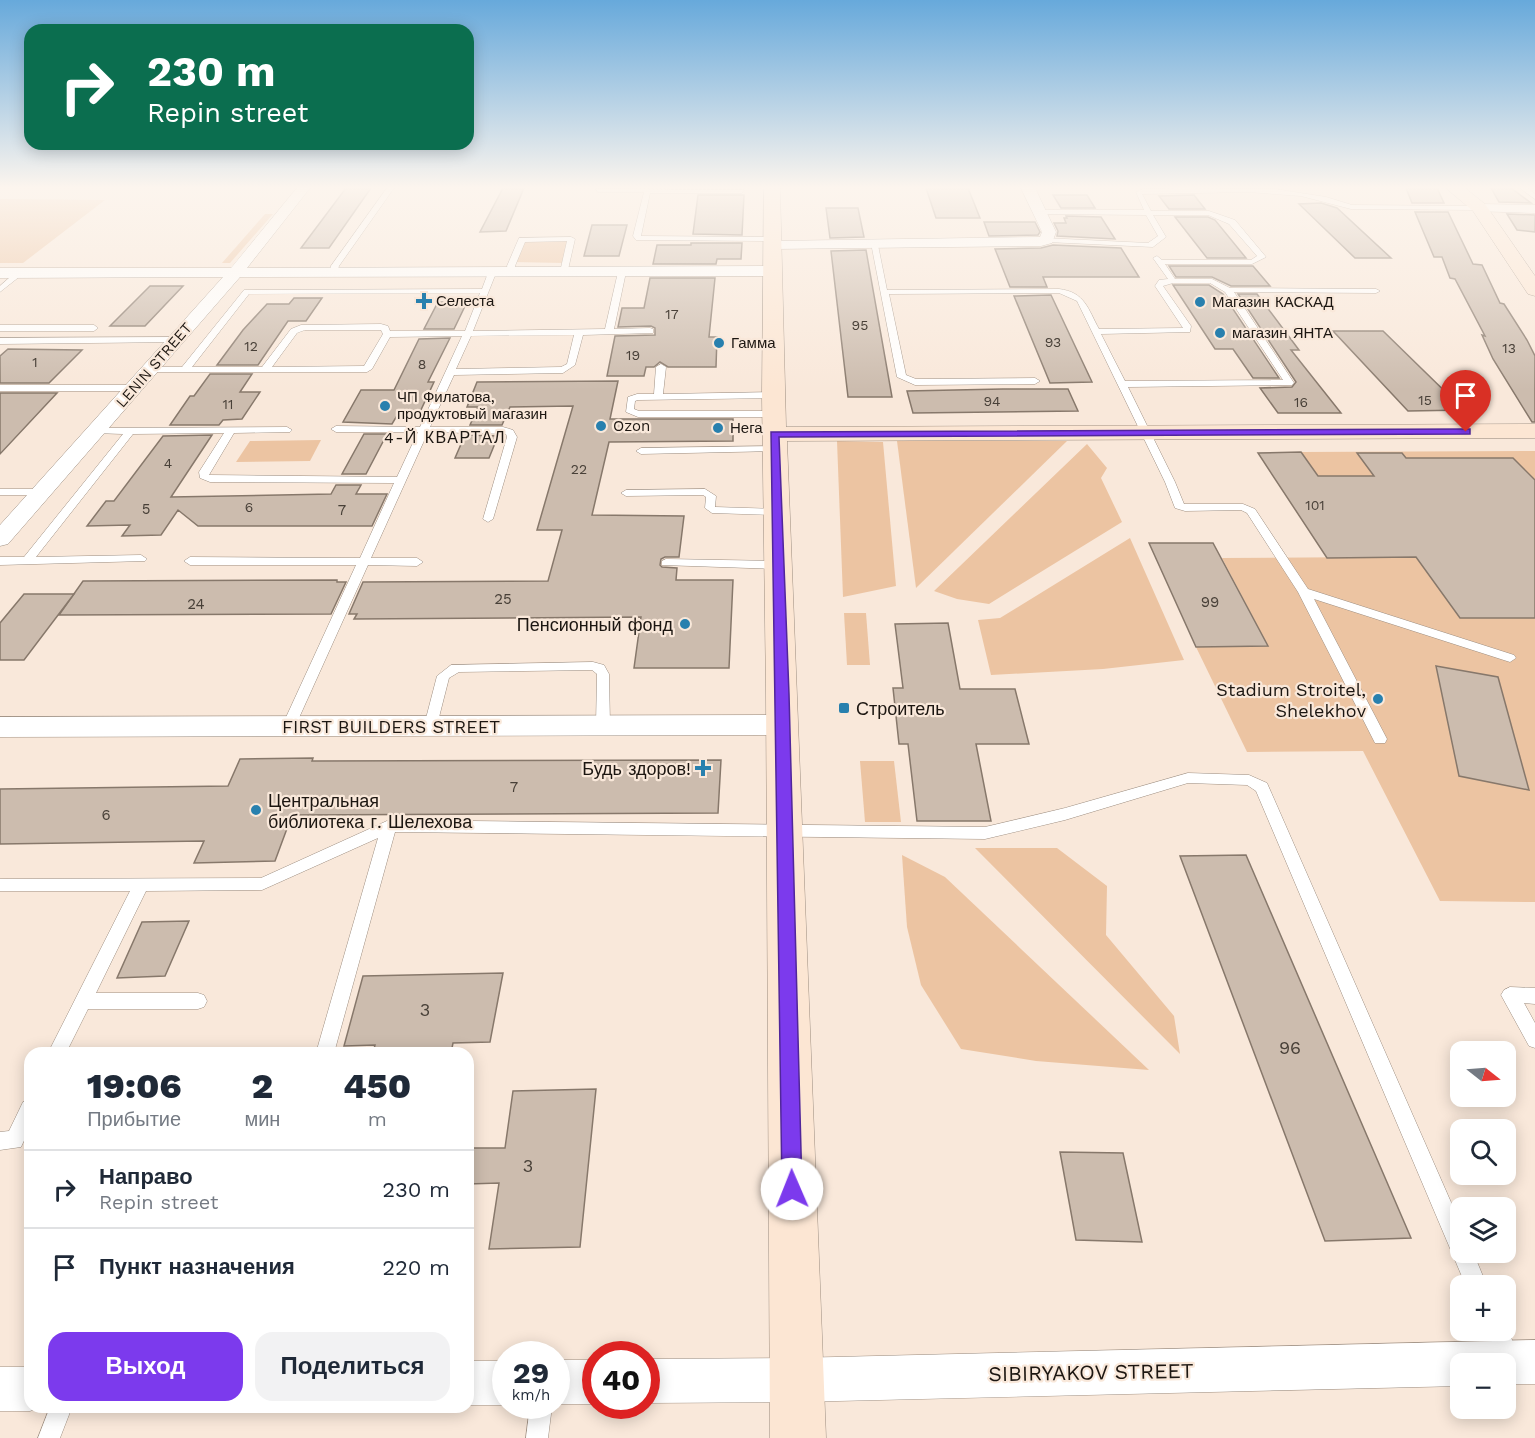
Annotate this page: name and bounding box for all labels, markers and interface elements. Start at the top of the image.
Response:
text: 230 m [147,47,276,96]
icon: right [48,48,126,126]
text: Repin street [147,97,308,129]
place label: Селеста [436,292,495,310]
place label: Магазин КАСКАД [1212,293,1334,311]
marker: Селеста [417,294,431,308]
marker: Магазин КАСКАД [1193,295,1207,309]
house number: 17 [665,306,679,322]
house number: 95 [852,317,868,333]
street label: LENIN STREET [112,319,196,411]
place label: магазин ЯНТА [1232,324,1333,342]
marker: магазин ЯНТА [1213,326,1227,340]
place label: Гамма [731,334,776,352]
house number: 93 [1045,334,1061,350]
marker: Гамма [712,336,726,350]
house number: 12 [244,338,258,354]
house number: 13 [1502,340,1516,356]
house number: 19 [626,347,640,363]
house number: 1 [32,354,38,370]
house number: 8 [418,356,426,372]
pin [1440,370,1491,432]
icon: arrive [1449,379,1482,412]
place label: ЧП Филатова, продуктовый магазин [397,388,547,423]
house number: 15 [1418,392,1432,408]
house number: 94 [983,393,1001,409]
house number: 16 [1294,394,1308,410]
house number: 11 [223,396,233,412]
marker: ЧП Филатова, продуктовый магазин [378,399,392,413]
place label: Ozon [613,417,650,435]
marker: Ozon [594,419,608,433]
place label: Нега [730,419,763,437]
marker: Нега [711,421,725,435]
district label: 4-Й КВАРТАЛ [384,428,506,447]
house number: 4 [164,455,172,471]
house number: 22 [571,461,587,477]
house number: 101 [1305,497,1325,513]
house number: 6 [245,499,253,515]
house number: 5 [142,500,150,518]
house number: 7 [338,501,346,519]
house number: 25 [494,590,512,608]
house number: 99 [1201,593,1219,611]
house number: 24 [187,595,205,613]
place label: Пенсионный фонд [517,614,673,635]
marker: Пенсионный фонд [678,617,692,631]
place label: Stadium Stroitel, Shelekhov [1216,679,1367,721]
marker: Stadium Stroitel, Shelekhov [1371,692,1385,706]
place label: Строитель [856,698,945,719]
marker: Строитель [837,701,851,715]
street label: FIRST BUILDERS STREET [282,716,500,737]
place label: Будь здоров! [582,758,691,779]
marker: Будь здоров! [696,761,710,775]
house number: 7 [510,778,518,796]
place label: Центральная библиотека г. Шелехова [268,790,473,832]
marker: Центральная библиотека г. Шелехова [249,803,263,817]
house number: 6 [101,806,111,824]
house number: 3 [420,999,430,1020]
house number: 96 [1279,1037,1301,1058]
north arrow [1450,1041,1516,1107]
map controls [1450,1041,1516,1419]
text: 19:06 [87,1065,182,1107]
text: 2 [252,1065,273,1107]
text: 450 [343,1065,411,1107]
text: Прибытие [87,1107,181,1131]
text: мин [244,1107,280,1131]
text: m [368,1107,387,1131]
button: search [1450,1119,1516,1185]
house number: 3 [523,1155,533,1176]
position arrow [760,1157,824,1221]
text: Направо [99,1164,193,1189]
icon: right [48,1173,81,1206]
text: 230 m [382,1177,450,1202]
text: Repin street [99,1190,218,1214]
button: layers [1450,1197,1516,1263]
icon: arrive [48,1251,81,1284]
text: Пункт назначения [99,1254,295,1279]
text: 220 m [382,1255,450,1280]
button: + [1450,1275,1516,1341]
button: Выход [48,1332,243,1401]
button: Поделиться [255,1332,450,1401]
speed limit sign: 40 [582,1341,660,1419]
button: − [1450,1353,1516,1419]
text: 29 [513,1355,549,1390]
street label: SIBIRYAKOV STREET [988,1358,1194,1386]
text: km/h [512,1386,550,1404]

